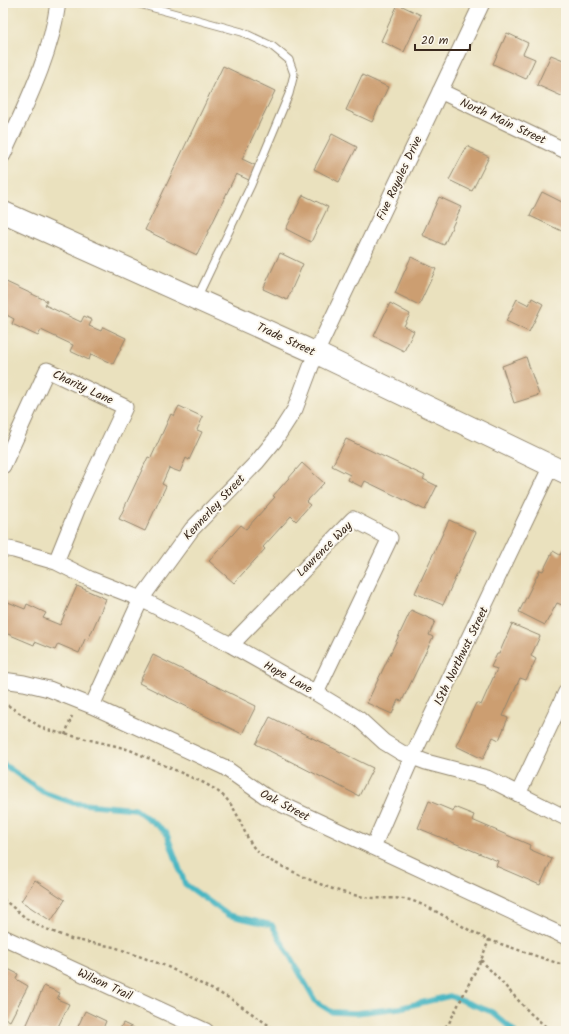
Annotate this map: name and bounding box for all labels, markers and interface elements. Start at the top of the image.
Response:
scale bar [415,26,470,52]
text: 20 m [421,31,449,50]
street label: North Main Street [457,93,549,150]
street label: Five Royales Drive [372,132,428,224]
street label: Trade Street [253,318,319,361]
street label: Charity Lane [49,365,117,410]
street label: Kennerley Street [179,470,250,544]
street label: Lawrence Way [292,517,357,582]
street label: 15th Northwst Street [429,603,494,709]
street label: Hope Lane [260,656,316,699]
street label: Oak Street [257,784,313,827]
street label: Wilson Trail [74,963,135,1006]

